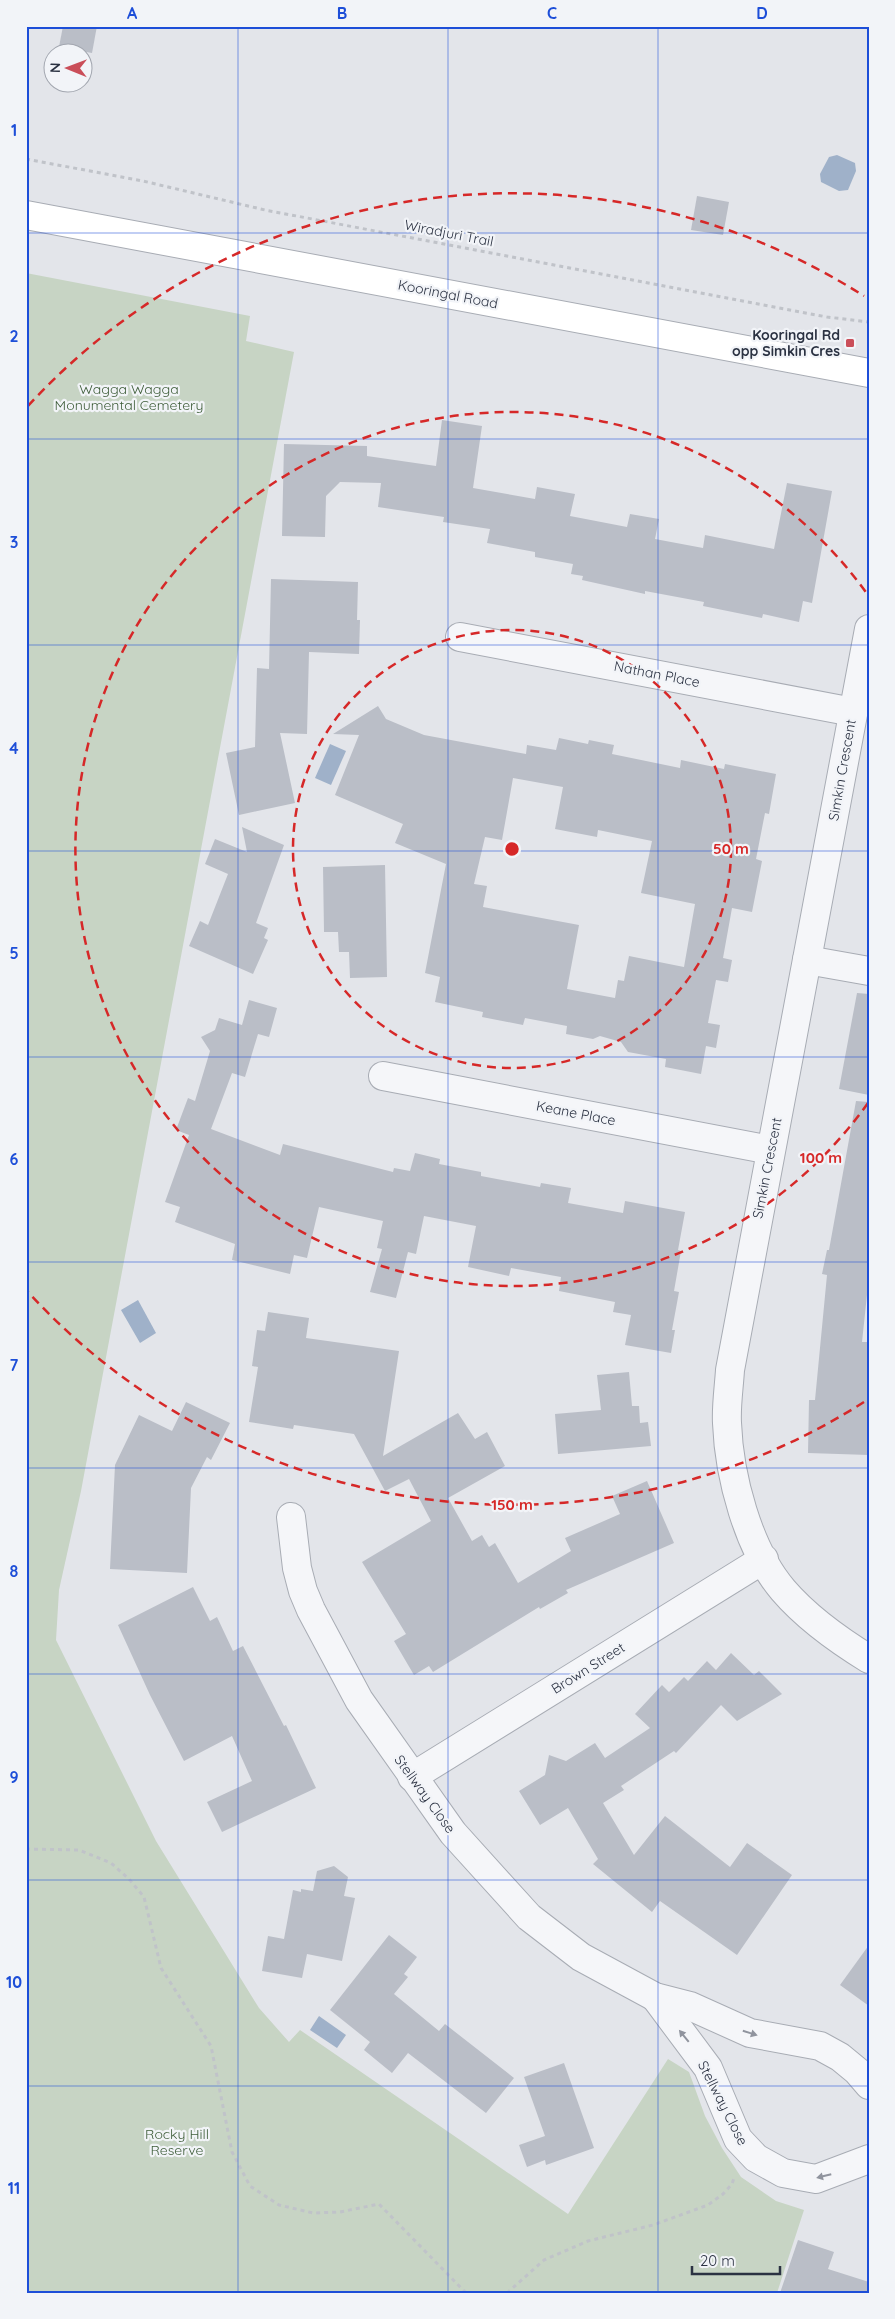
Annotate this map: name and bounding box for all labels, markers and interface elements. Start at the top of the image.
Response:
text: A [127,3,138,23]
text: B [337,3,347,23]
text: C [547,3,557,23]
text: D [756,3,768,23]
north arrow [42,42,92,92]
text: N [46,62,64,73]
text: 1 [11,120,17,140]
street label: Wiradjuri Trail [403,216,495,250]
street label: Kooringal Road [396,275,500,313]
text: 2 [9,326,19,346]
place label: Kooringal Rd opp Simkin Cres [732,326,840,360]
marker: Kooringal Rd opp Simkin Cres [844,337,856,349]
park label: Wagga Wagga Monumental Cemetery [55,380,203,414]
text: 3 [10,532,18,552]
street label: Nathan Place [613,657,701,691]
street label: Simkin Crescent [824,718,860,822]
text: 4 [9,738,19,758]
text: 50 m [713,839,749,858]
centre of rings [503,840,521,858]
text: 5 [9,943,19,963]
street label: Keane Place [535,1096,617,1130]
street label: Simkin Crescent [748,1116,786,1220]
text: 100 m [800,1148,842,1167]
text: 6 [10,1149,19,1169]
text: 7 [10,1355,19,1375]
text: 150 m [491,1495,533,1514]
text: 8 [10,1561,19,1581]
street label: Brown Street [548,1638,628,1698]
street label: Stellway Close [390,1751,460,1837]
text: 9 [9,1767,19,1787]
text: 10 [6,1972,22,1992]
one-way arrow [742,2029,757,2037]
one-way arrow [679,2030,690,2043]
street label: Stellway Close [694,2058,752,2148]
park label: Rocky Hill Reserve [145,2125,209,2159]
one-way arrow [816,2173,831,2181]
text: 11 [8,2178,20,2198]
scale bar [692,2244,780,2276]
text: 20 m [700,2251,735,2270]

